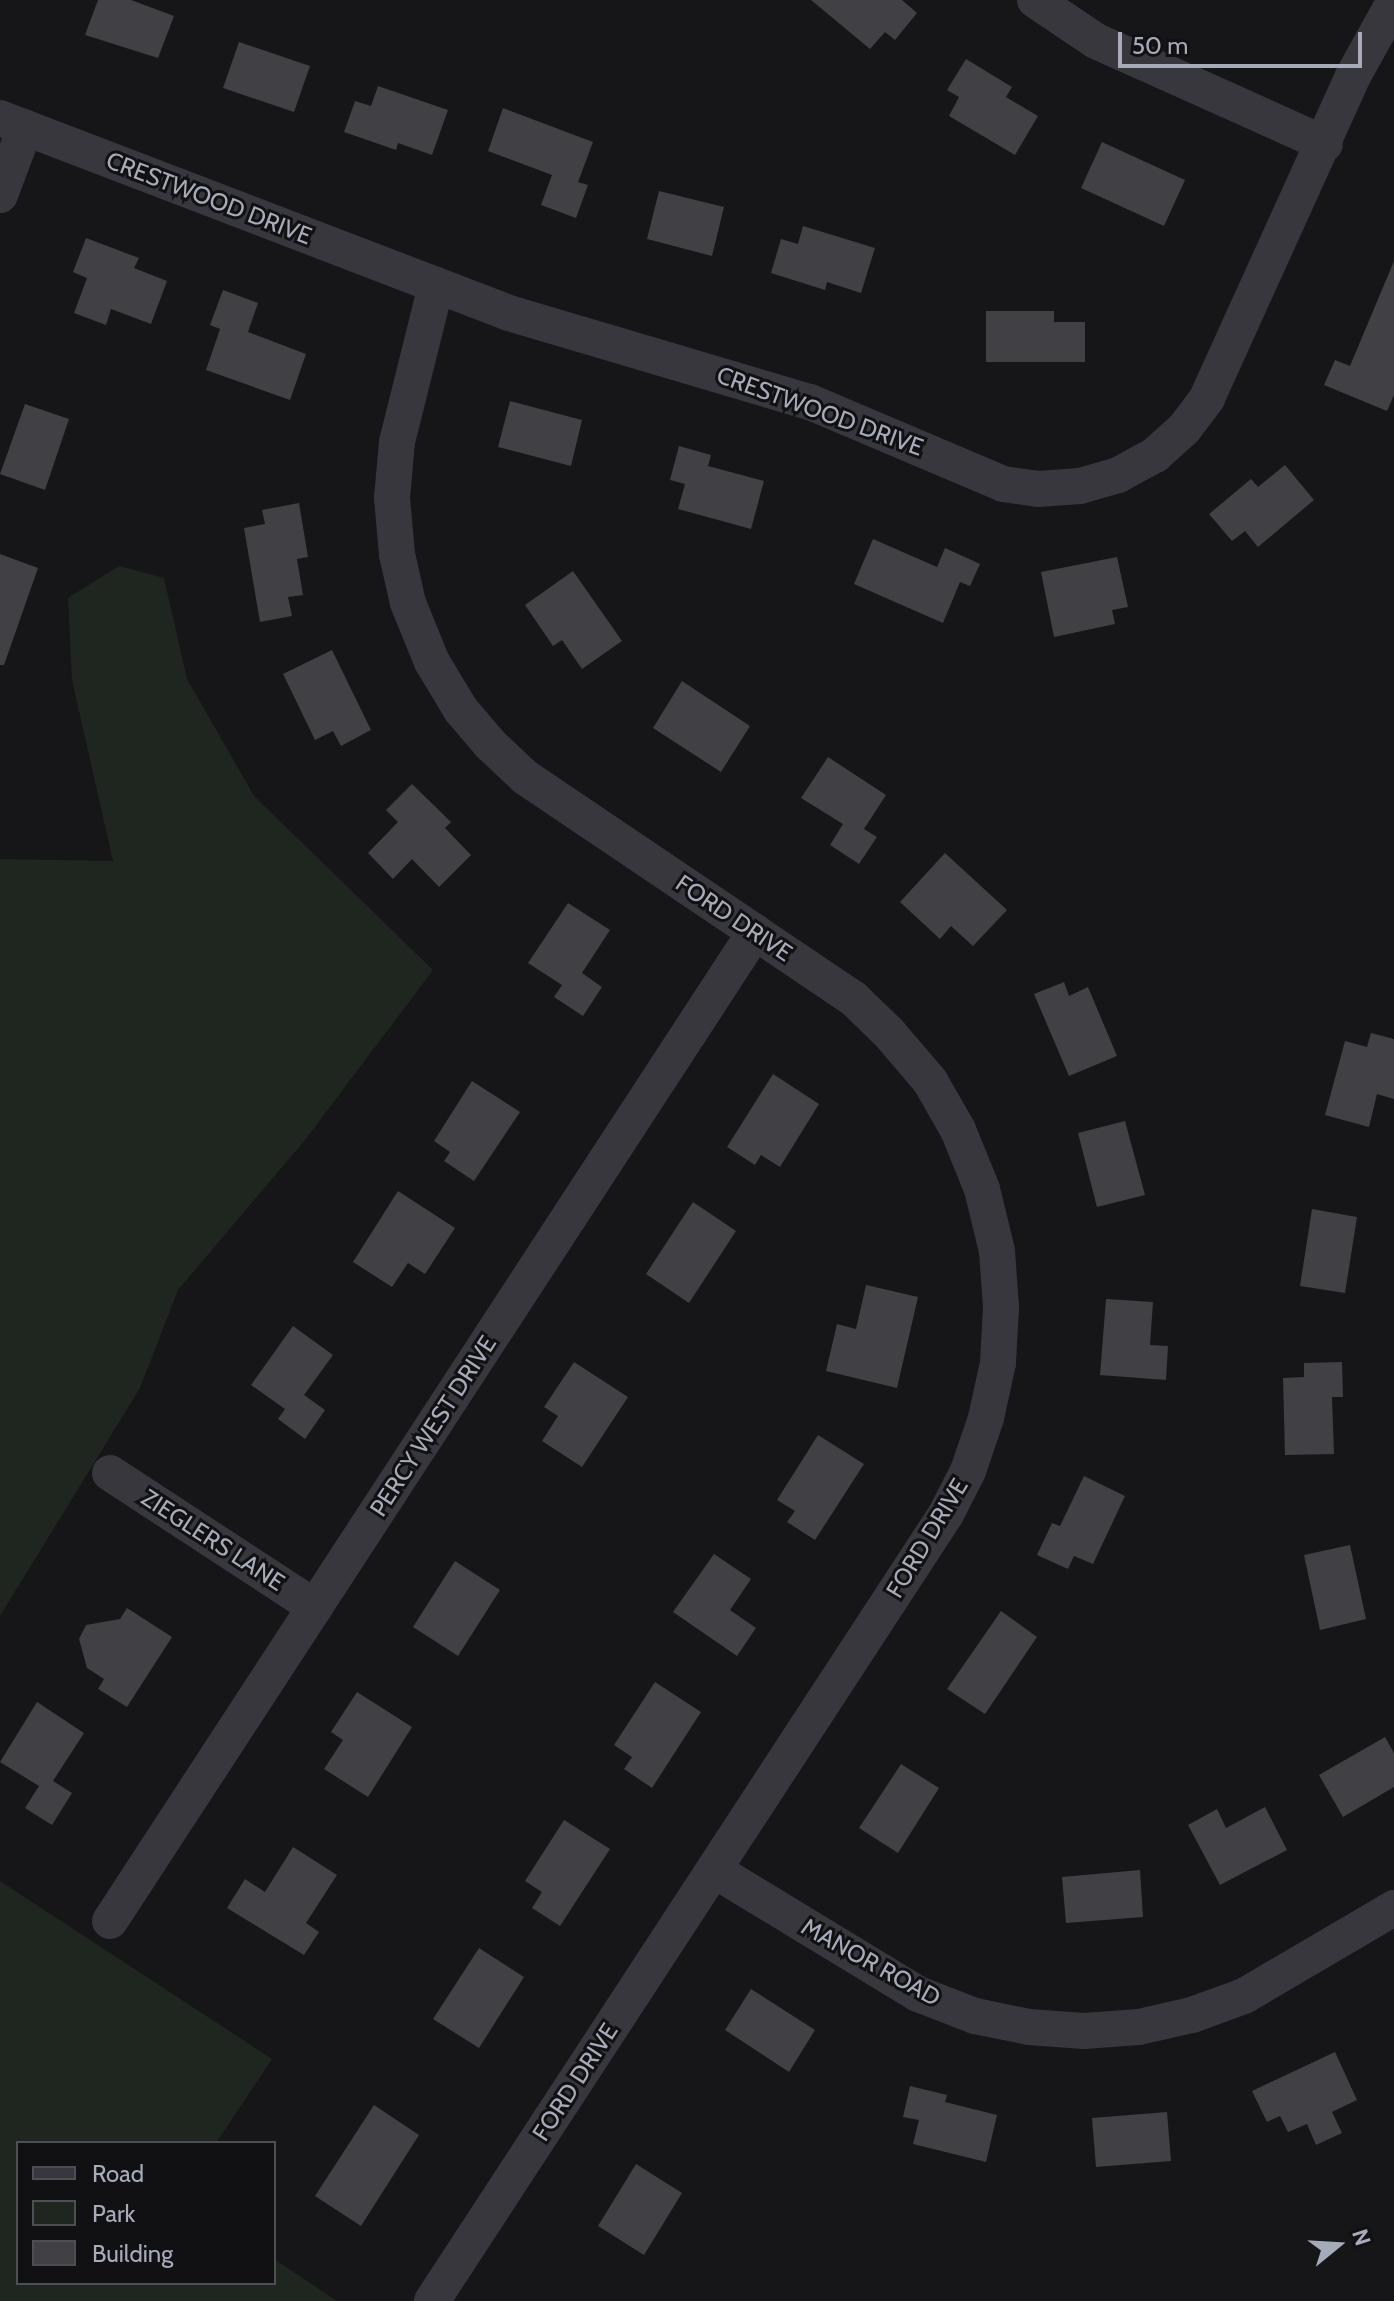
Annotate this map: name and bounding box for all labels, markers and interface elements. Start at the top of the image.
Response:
scale bar [1122,16,1366,66]
text: 50 m [1132,31,1188,60]
street label: CRESTWOOD DRIVE [102,146,316,250]
street label: CRESTWOOD DRIVE [713,360,927,462]
street label: FORD DRIVE [670,869,798,967]
street label: PERCY WEST DRIVE [364,1330,502,1522]
street label: FORD DRIVE [880,1473,974,1603]
street label: ZIEGLERS LANE [136,1483,290,1597]
street label: MANOR ROAD [796,1912,946,2012]
street label: FORD DRIVE [526,2018,624,2146]
legend [16,2141,276,2285]
text: Road [92,2159,144,2188]
text: Park [92,2199,135,2228]
north arrow [1298,2205,1378,2285]
text: N [1346,2226,1377,2249]
text: Building [92,2239,173,2268]

